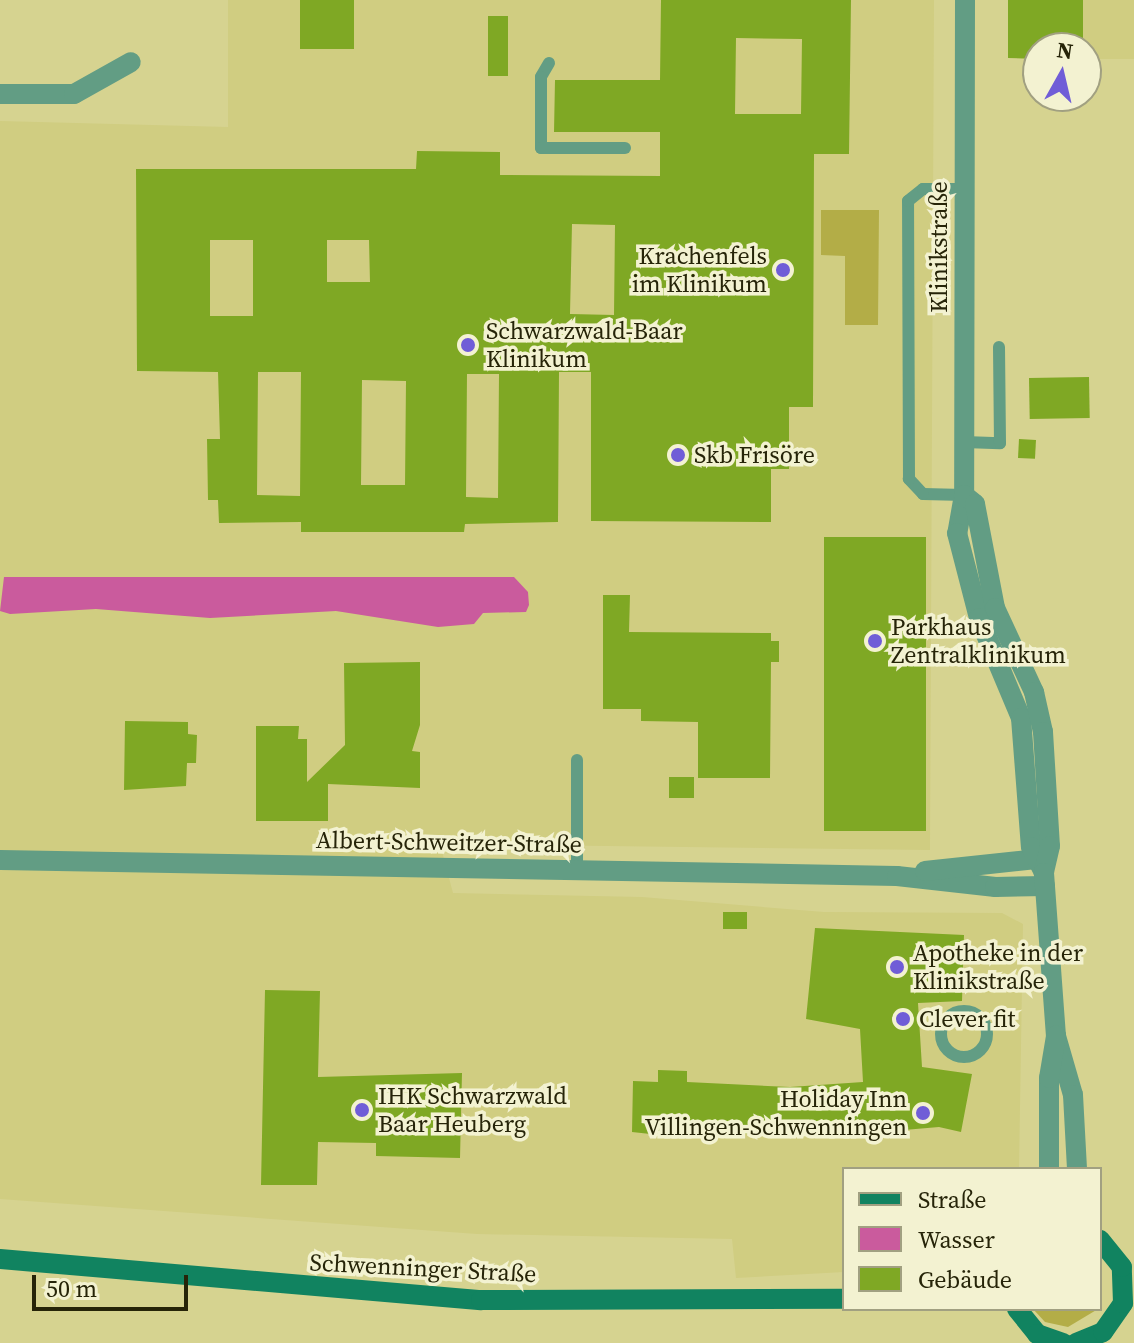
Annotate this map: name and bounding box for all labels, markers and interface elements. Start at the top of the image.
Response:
north arrow [1022,32,1102,112]
text: N [1055,34,1075,66]
street label: Klinikstraße [925,181,953,313]
place label: Krachenfels im Klinikum [632,242,767,298]
marker: Krachenfels im Klinikum [774,261,792,279]
place label: Schwarzwald-Baar Klinikum [486,317,683,373]
marker: Schwarzwald-Baar Klinikum [457,334,479,356]
place label: Skb Frisöre [694,441,815,469]
marker: Skb Frisöre [669,446,687,464]
place label: Parkhaus Zentralklinikum [891,613,1066,669]
marker: Parkhaus Zentralklinikum [866,632,884,650]
street label: Albert-Schweitzer-Straße [316,825,582,859]
place label: Apotheke in der Klinikstraße [913,939,1083,995]
marker: Apotheke in der Klinikstraße [888,958,906,976]
place label: Clever fit [919,1005,1015,1033]
marker: Clever fit [894,1010,912,1028]
place label: IHK Schwarzwald Baar Heuberg [378,1082,567,1138]
place label: Holiday Inn Villingen-Schwenningen [645,1085,907,1141]
marker: IHK Schwarzwald Baar Heuberg [353,1101,371,1119]
marker: Holiday Inn Villingen-Schwenningen [914,1104,932,1122]
legend [842,1167,1102,1311]
text: Straße [918,1183,986,1216]
text: Wasser [918,1223,995,1256]
street label: Schwenninger Straße [309,1248,537,1288]
scale bar [36,1259,192,1309]
text: Gebäude [918,1263,1012,1296]
text: 50 m [46,1272,97,1305]

